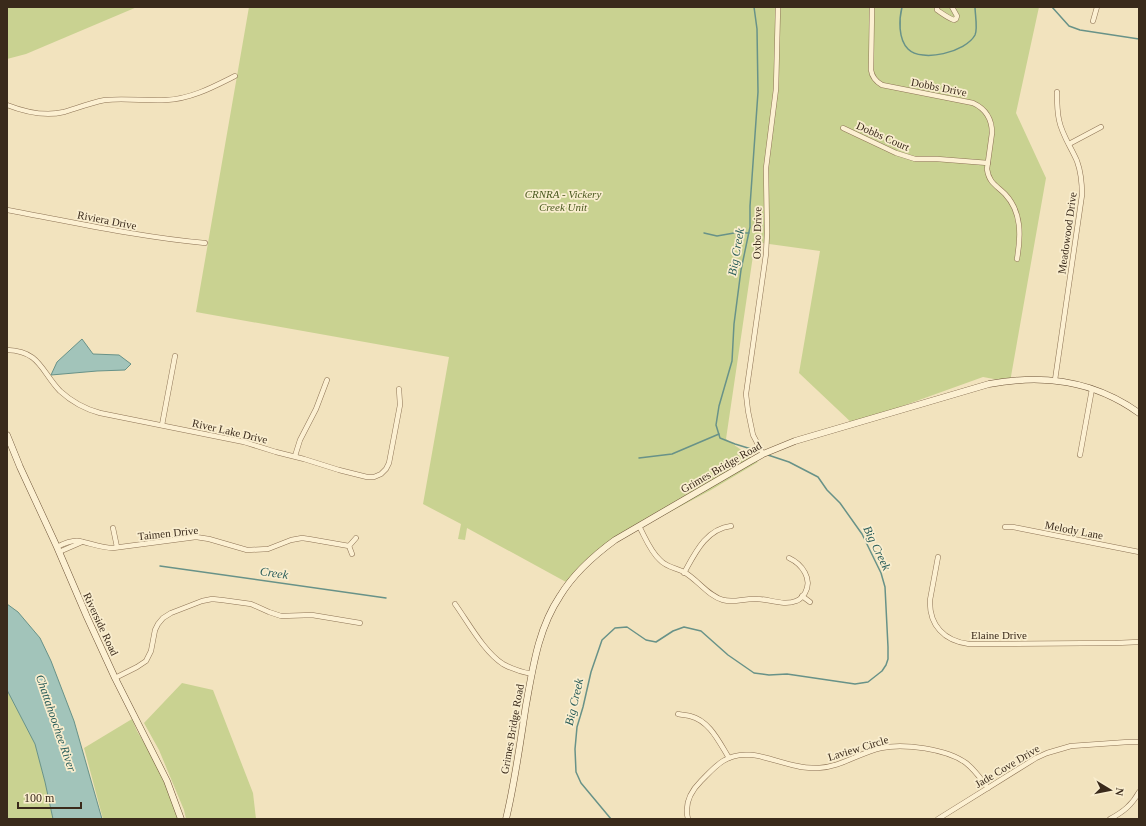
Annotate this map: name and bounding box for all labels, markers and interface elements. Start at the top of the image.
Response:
street label: Dobbs Drive [910,76,968,98]
street label: Dobbs Court [855,119,911,153]
park label: CRNRA - Vickery Creek Unit [525,188,601,213]
street label: Meadowood Drive [1055,191,1079,275]
street label: Oxbo Drive [751,207,763,259]
street label: Riviera Drive [76,208,138,232]
water label: Big Creek [725,227,747,277]
street label: River Lake Drive [191,416,269,446]
street label: Grimes Bridge Road [679,439,764,495]
street label: Melody Lane [1044,518,1104,542]
water label: Big Creek [860,523,894,573]
street label: Taimen Drive [137,524,199,542]
water label: Creek [259,564,290,582]
street label: Riverside Road [81,591,121,658]
street label: Elaine Drive [971,629,1027,641]
water label: Chattahoochee River [33,673,79,774]
water label: Big Creek [562,676,586,727]
street label: Grimes Bridge Road [498,683,526,775]
street label: Laview Circle [826,733,890,763]
street label: Jade Cove Drive [972,742,1042,790]
north arrow [1090,770,1130,810]
scale bar [18,784,81,810]
text: N [1113,787,1126,797]
text: 100 m [24,791,55,805]

